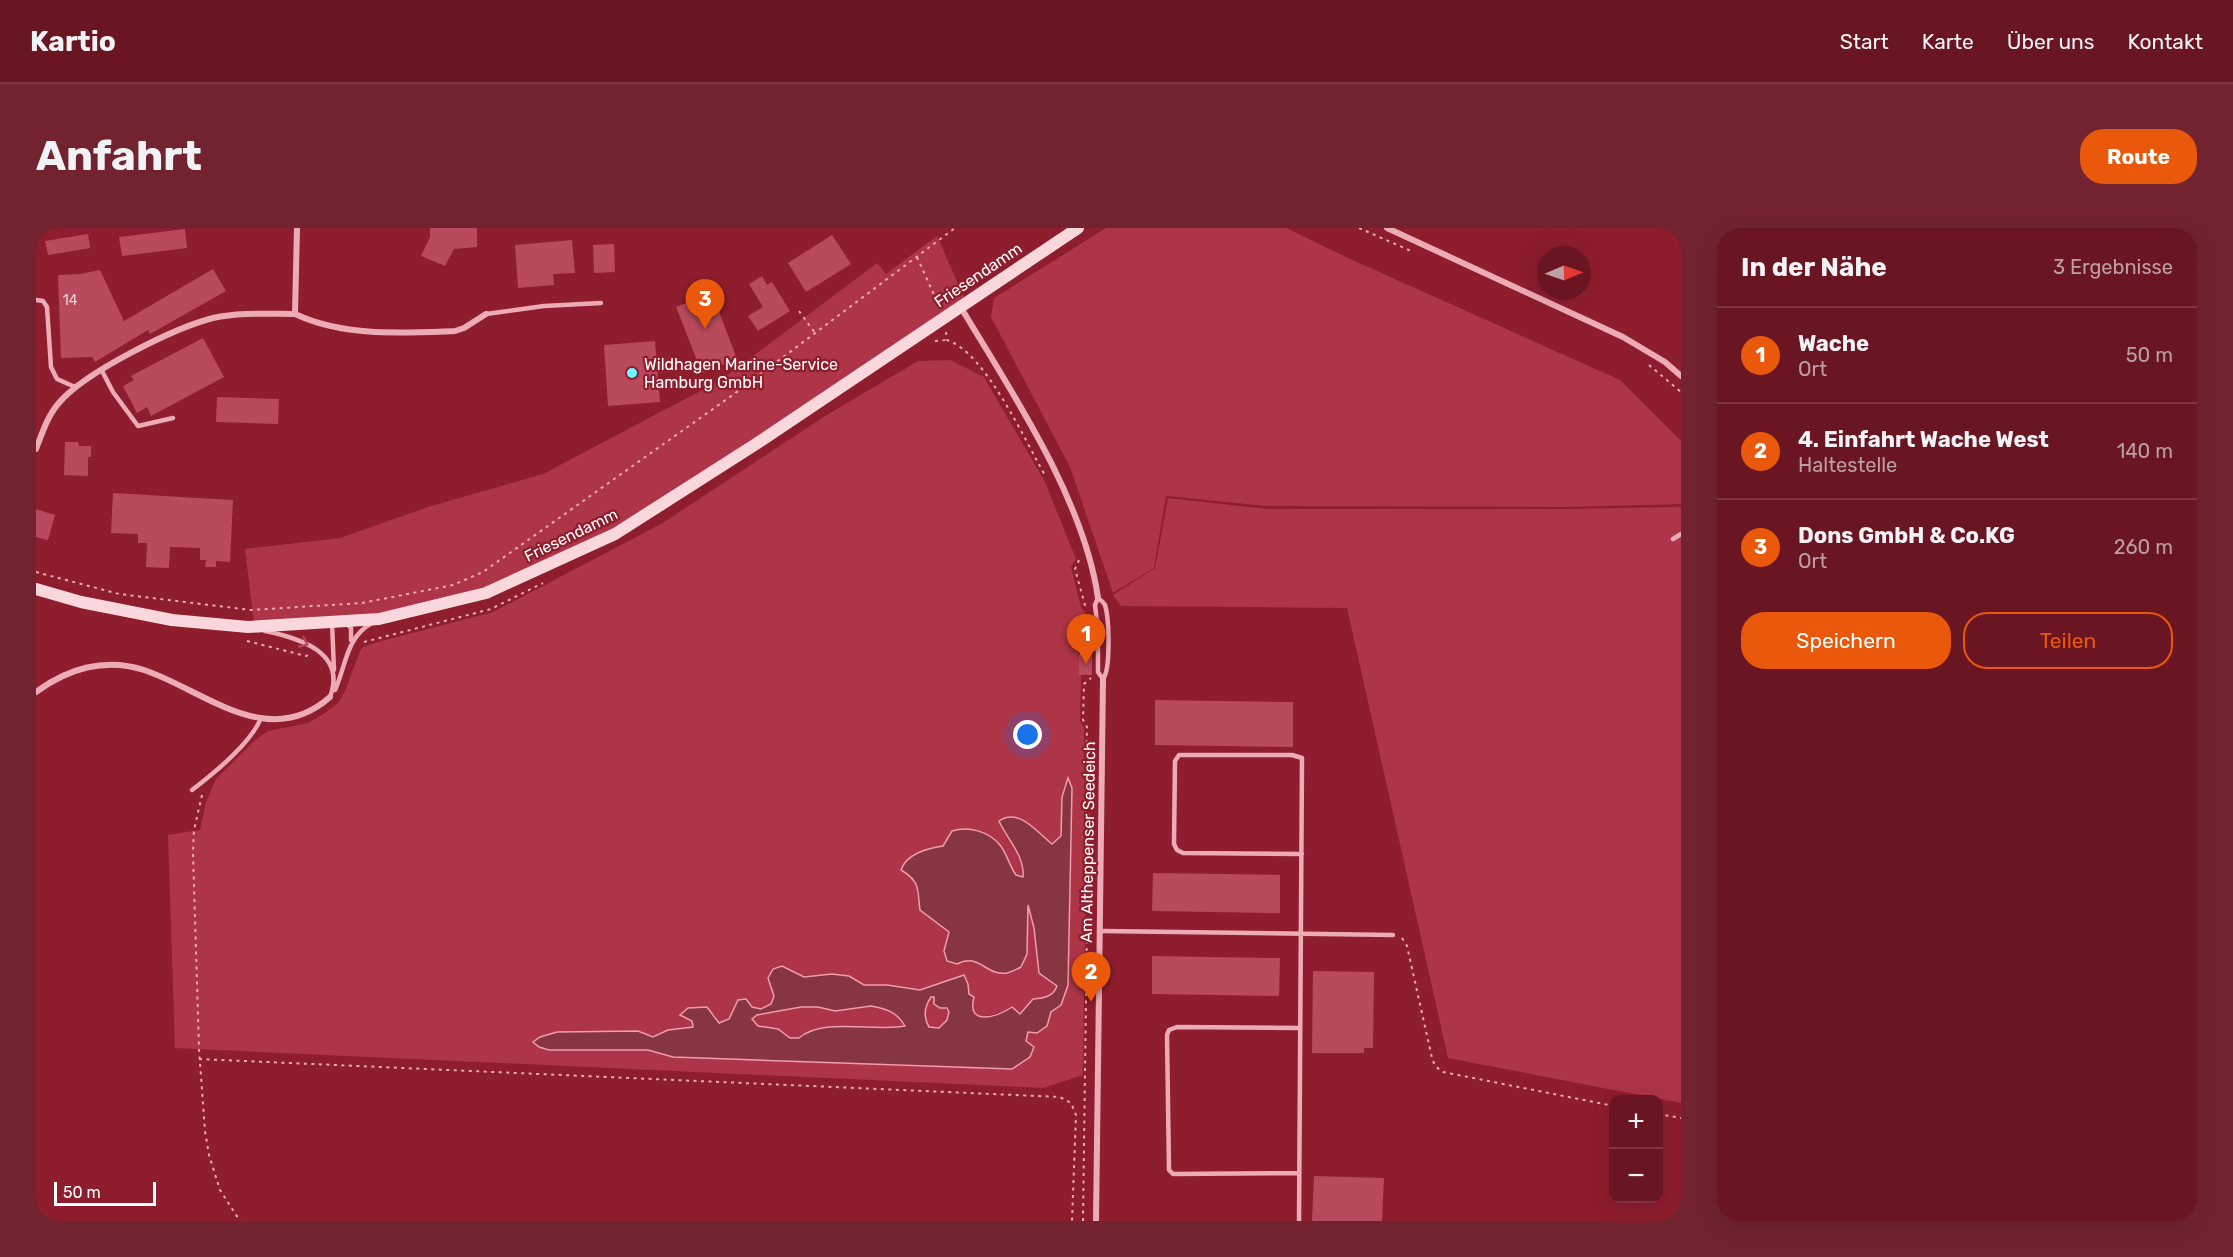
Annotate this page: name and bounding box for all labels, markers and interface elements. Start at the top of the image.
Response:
text: Kartio [30,25,116,58]
text: Start [1840,29,1889,54]
text: Karte [1922,29,1974,54]
text: Über uns [2007,29,2095,54]
text: Kontakt [2128,29,2203,54]
button: Route [2080,129,2197,184]
text: Anfahrt [36,131,202,181]
street label: Friesendamm [931,239,1025,311]
north arrow [1537,246,1591,300]
text: In der Nähe [1741,252,1887,283]
text: 3 Ergebnisse [2053,255,2173,279]
pin: 3 [686,279,724,329]
house number: 14 [63,292,78,309]
text: Wache [1798,330,1869,357]
text: 1 [1756,343,1765,367]
text: 50 m [2126,343,2173,367]
place label: Wildhagen Marine-Service Hamburg GmbH [644,355,838,392]
text: Ort [1798,357,1827,381]
marker: Wildhagen Marine-Service Hamburg GmbH [625,366,639,380]
text: 4. Einfahrt Wache West [1798,426,2049,453]
text: 2 [1754,439,1767,463]
text: 140 m [2117,439,2173,463]
text: Haltestelle [1798,453,1897,477]
street label: Friesendamm [521,504,621,566]
text: Dons GmbH & Co.KG [1798,522,2015,549]
text: 3 [1754,535,1767,559]
text: 260 m [2114,535,2173,559]
text: Ort [1798,549,1827,573]
button: Speichern [1741,612,1951,669]
button: Teilen [1963,612,2173,669]
pin: 1 [1066,614,1106,664]
one-way arrow [298,636,309,648]
your location [1013,720,1042,749]
street label: Am Altheppenser Seedeich [1077,741,1099,943]
pin: 2 [1072,952,1110,1002]
map controls [1609,1095,1663,1203]
button: + [1609,1095,1663,1149]
button: − [1609,1149,1663,1203]
scale bar [54,1179,156,1206]
text: 50 m [63,1183,101,1202]

